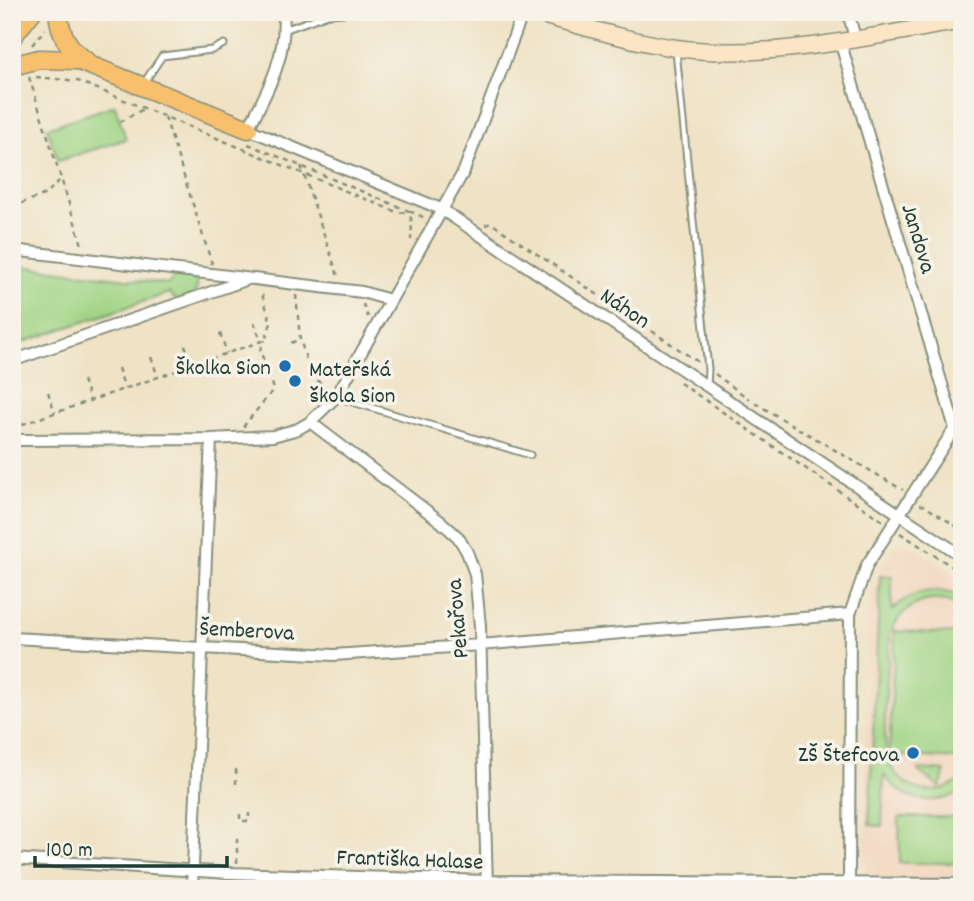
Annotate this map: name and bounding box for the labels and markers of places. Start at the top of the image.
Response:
place label: Školka Sion [176,353,271,386]
place label: Mateřská škola Sion [309,355,395,414]
marker: Školka Sion [277,358,293,374]
marker: Mateřská škola Sion [287,373,303,389]
place label: ZŠ Štefcova [798,740,900,773]
marker: ZŠ Štefcova [905,745,921,761]

